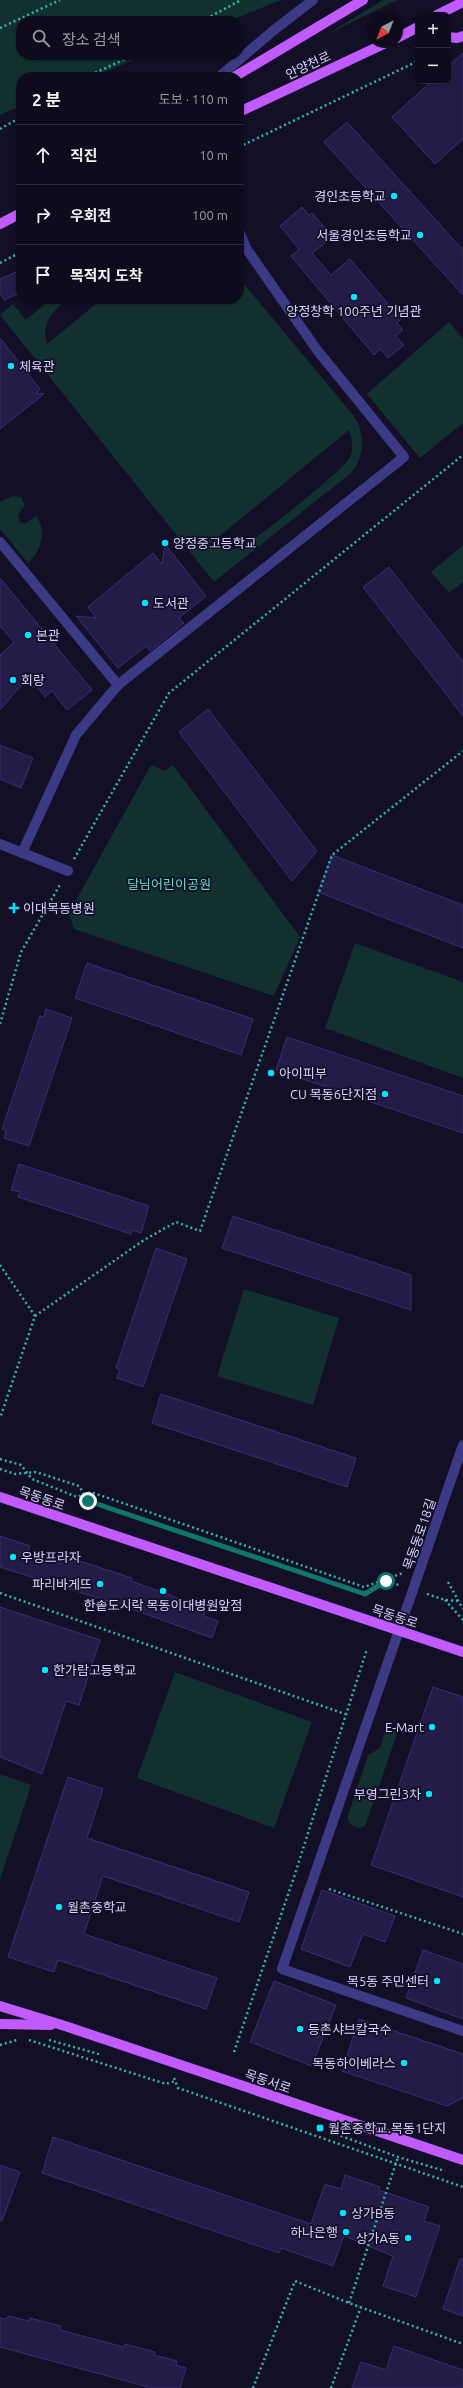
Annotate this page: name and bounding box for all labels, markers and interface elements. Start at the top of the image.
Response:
north arrow [367,12,403,48]
map controls [415,12,451,84]
button: + [415,12,451,48]
search box [16,16,244,60]
icon: search [30,27,52,49]
text: 장소 검색 [62,31,121,48]
button: − [415,48,451,84]
street label: 안양천로 [283,49,333,81]
text: 2 분 [32,90,61,109]
text: 도보 · 110 m [159,92,228,106]
icon: ahead [32,144,54,166]
text: 직진 [70,147,98,164]
text: 10 m [199,148,228,162]
place label: 경인초등학교 [314,189,386,203]
marker: 경인초등학교 [389,191,399,201]
icon: right [32,204,54,226]
text: 우회전 [70,207,111,224]
text: 100 m [192,208,228,222]
place label: 서울경인초등학교 [316,228,412,242]
marker: 서울경인초등학교 [415,230,425,240]
icon: arrive [32,264,54,286]
text: 목적지 도착 [70,267,143,284]
marker: 양정창학 100주년 기념관 [349,292,359,302]
place label: 양정창학 100주년 기념관 [286,304,422,318]
place label: 체육관 [19,359,55,373]
marker: 체육관 [6,361,16,371]
place label: 양정중고등학교 [173,536,257,550]
marker: 양정중고등학교 [160,538,170,548]
place label: 도서관 [153,596,189,610]
marker: 도서관 [140,598,150,608]
place label: 본관 [36,628,60,642]
marker: 본관 [23,630,33,640]
place label: 회랑 [21,673,45,687]
marker: 회랑 [8,675,18,685]
park label: 달님어린이공원 [127,877,211,891]
place label: 이대목동병원 [23,901,95,915]
marker: 이대목동병원 [8,902,20,914]
place label: 아이피부 [279,1066,327,1080]
marker: 아이피부 [266,1068,276,1078]
place label: CU 목동6단지점 [290,1087,377,1101]
marker: CU 목동6단지점 [380,1089,390,1099]
street label: 목동동로 [17,1484,67,1512]
route end [79,1492,97,1510]
street label: 목동동로18길 [400,1497,438,1571]
place label: 우방프라자 [21,1550,81,1564]
marker: 우방프라자 [8,1552,18,1562]
route start [377,1572,395,1590]
place label: 파리바게뜨 [32,1577,92,1591]
marker: 파리바게뜨 [95,1579,105,1589]
marker: 한솥도시락 목동이대병원앞점 [158,1586,168,1596]
place label: 한솥도시락 목동이대병원앞점 [84,1598,242,1612]
street label: 목동동로 [370,1602,420,1630]
place label: 한가람고등학교 [53,1663,137,1677]
marker: 한가람고등학교 [40,1665,50,1675]
place label: E-Mart [385,1720,424,1734]
marker: E-Mart [427,1722,437,1732]
place label: 부영그린3차 [354,1787,421,1801]
marker: 부영그린3차 [424,1789,434,1799]
place label: 월촌중학교 [67,1900,127,1914]
marker: 월촌중학교 [54,1902,64,1912]
place label: 목5동 주민센터 [347,1974,429,1988]
marker: 목5동 주민센터 [432,1976,442,1986]
place label: 등촌샤브칼국수 [308,2022,392,2036]
marker: 등촌샤브칼국수 [295,2024,305,2034]
place label: 목동하이베라스 [312,2056,396,2070]
marker: 목동하이베라스 [399,2058,409,2068]
street label: 목동서로 [243,2067,293,2095]
place label: 월촌중학교.목동1단지 [328,2121,446,2135]
marker: 월촌중학교.목동1단지 [315,2123,325,2133]
place label: 상가B동 [351,2206,395,2220]
marker: 상가B동 [338,2208,348,2218]
place label: 하나은행 [290,2225,338,2239]
marker: 하나은행 [341,2227,351,2237]
place label: 상가A동 [356,2231,400,2245]
marker: 상가A동 [403,2233,413,2243]

